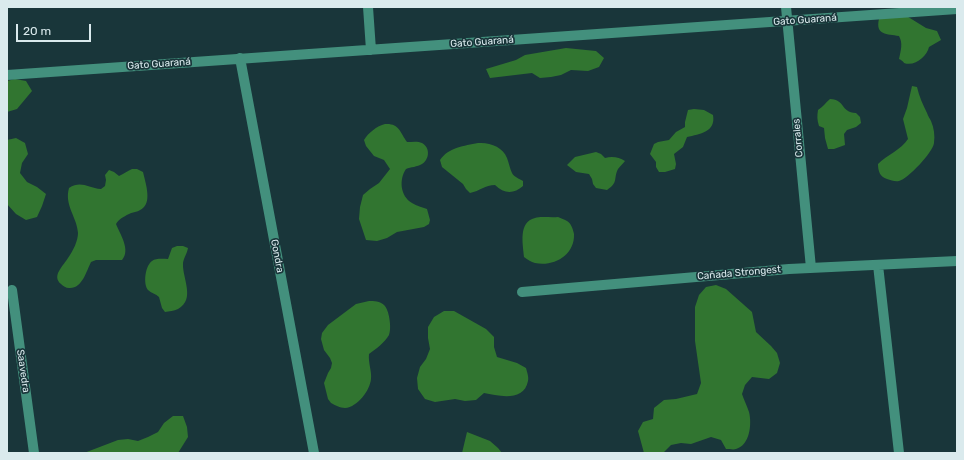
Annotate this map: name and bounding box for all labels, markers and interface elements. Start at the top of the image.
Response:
street label: Gato Guaraná [773,12,837,28]
scale bar [18,16,93,42]
text: 20 m [23,24,51,38]
street label: Gato Guaraná [450,34,514,50]
street label: Gato Guaraná [127,56,191,72]
street label: Corrales [790,118,806,158]
street label: Gondra [268,238,286,274]
street label: Cañada Strongest [697,263,781,283]
street label: Saavedra [14,349,32,393]

